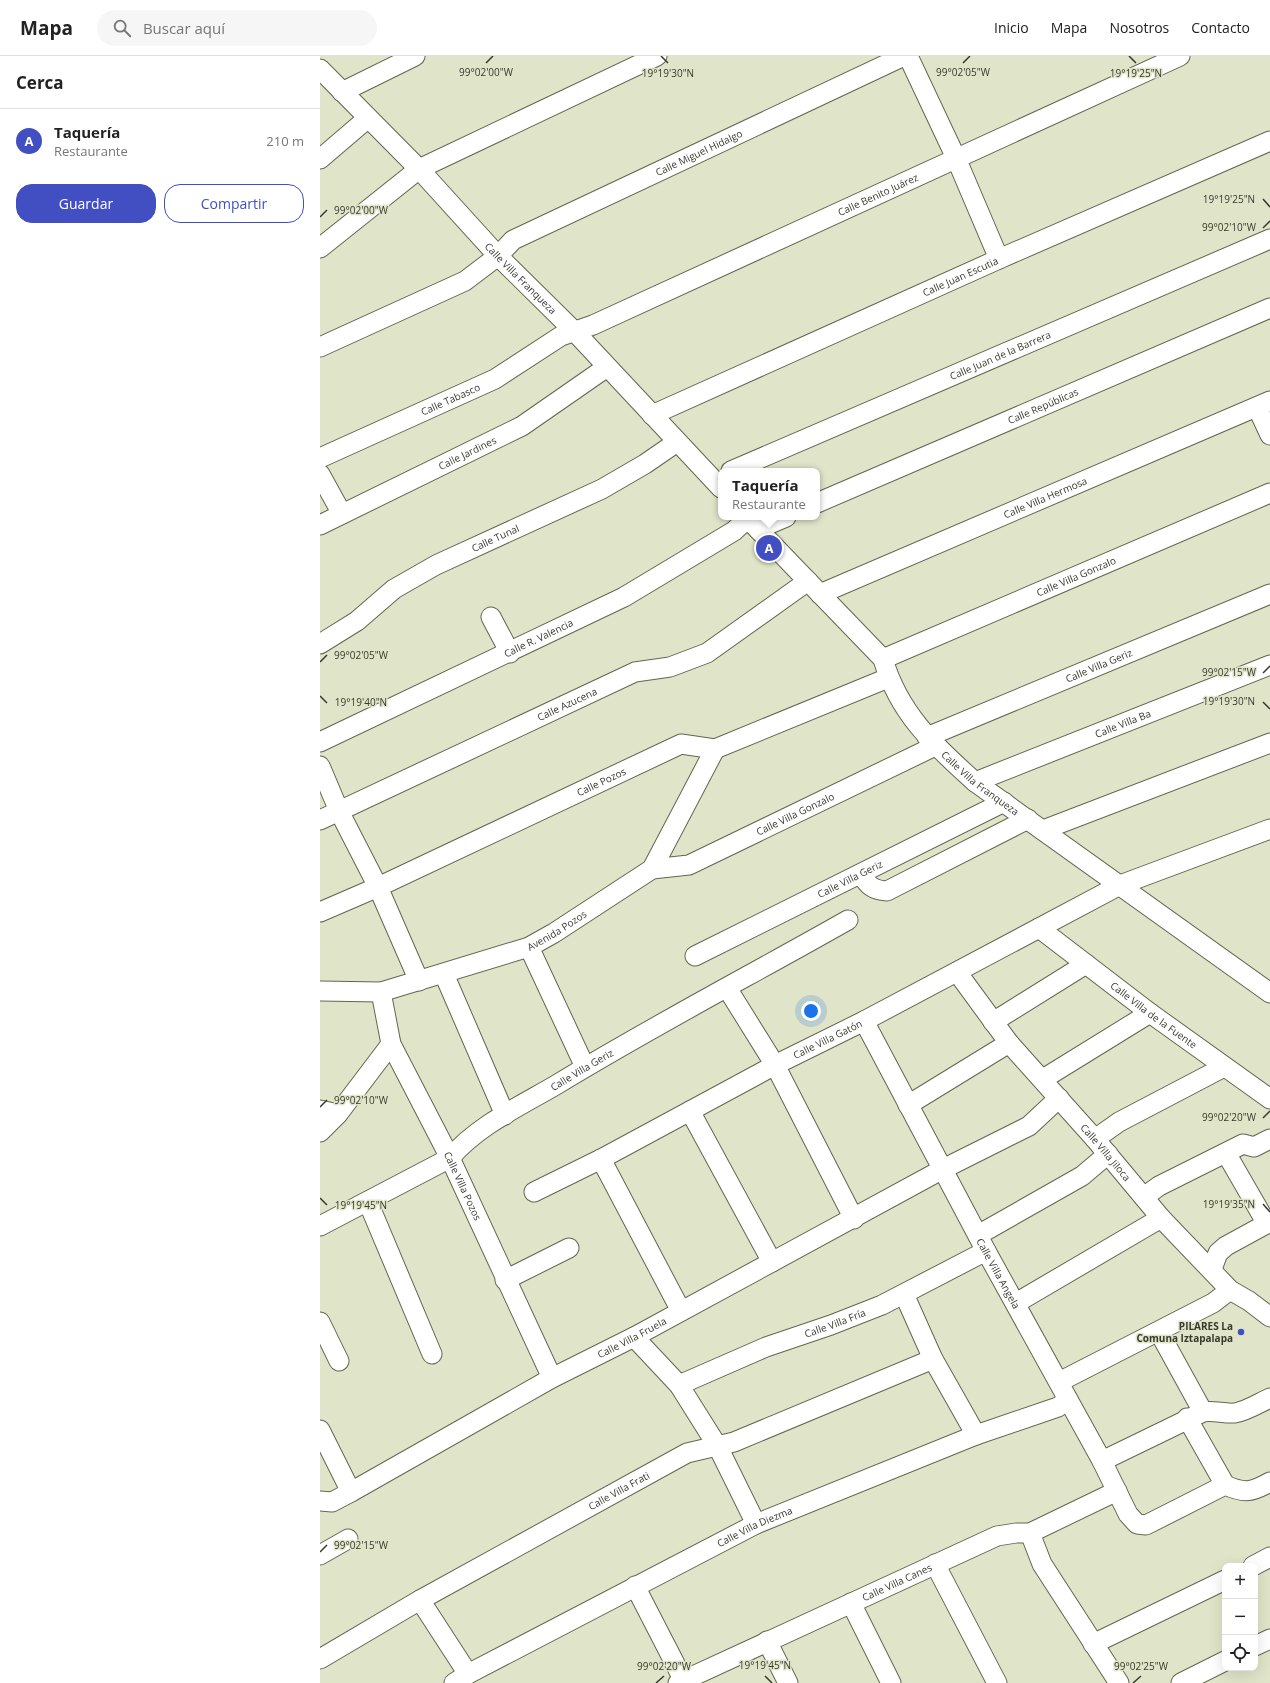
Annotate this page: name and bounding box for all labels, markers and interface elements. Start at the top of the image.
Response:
search box [97,10,377,46]
text: Mapa [20,15,73,41]
icon: search [111,17,133,39]
text: Buscar aquí [143,18,225,38]
text: Inicio [994,18,1029,37]
text: Mapa [1051,18,1087,37]
text: Nosotros [1109,18,1169,37]
text: Contacto [1191,18,1250,37]
text: 99°02'00"W [459,65,514,79]
text: 99°02'05"W [936,65,991,79]
text: 19°19'30"N [642,66,694,80]
text: 19°19'25"N [1110,66,1162,80]
text: Cerca [16,71,64,94]
text: Taquería [54,122,120,142]
street label: Calle Miguel Hidalgo [653,126,745,179]
text: A [25,132,33,150]
text: 210 m [266,132,304,150]
text: Restaurante [54,142,128,160]
street label: Calle Benito Juárez [835,170,921,219]
button: Guardar [16,184,156,223]
button: Compartir [164,184,304,223]
text: 19°19'25"N [1203,192,1255,206]
text: 99°02'00"W [334,203,389,217]
text: 99°02'10"W [1202,220,1257,234]
street label: Calle Villa Franqueza [482,239,560,317]
street label: Calle Juan Escutia [920,253,1000,299]
street label: Calle Juan de la Barrera [947,327,1053,383]
street label: Calle Tabasco [419,380,482,419]
street label: Calle Repúblicas [1005,384,1081,427]
street label: Calle Jardines [436,433,499,473]
popup [718,468,820,520]
street label: Calle Villa Hermosa [1001,473,1089,522]
text: Taquería [732,475,799,495]
text: Restaurante [732,495,806,513]
street label: Calle Tunal [469,521,521,555]
pin: A [756,533,782,563]
street label: Calle Villa Gonzalo [1034,553,1118,599]
street label: Calle R. Valencia [501,615,575,660]
street label: Calle Villa Geriz [1063,645,1134,686]
text: 99°02'05"W [334,648,389,662]
text: 99°02'15"W [1202,665,1257,679]
street label: Calle Azucena [535,684,599,724]
text: 19°19'30"N [1203,694,1255,708]
text: 19°19'40"N [335,695,387,709]
street label: Calle Villa Ba [1093,706,1153,741]
street label: Calle Villa Franqueza [938,748,1022,818]
street label: Calle Pozos [574,764,628,799]
street label: Calle Villa Gonzalo [754,789,836,839]
street label: Calle Villa Geriz [815,857,885,901]
street label: Avenida Pozos [524,907,589,954]
street label: Calle Villa de la Fuente [1108,978,1200,1052]
your location [801,1001,821,1021]
street label: Calle Villa Gatón [791,1016,864,1062]
street label: Calle Villa Geriz [548,1045,616,1094]
text: 99°02'10"W [334,1093,389,1107]
text: 99°02'20"W [1202,1110,1257,1124]
street label: Calle Villa Jiloca [1078,1121,1134,1184]
street label: Calle Villa Pozos [441,1149,485,1223]
text: 19°19'35"N [1203,1197,1255,1211]
text: 19°19'45"N [335,1198,387,1212]
street label: Calle Villa Angela [973,1236,1024,1311]
street label: Calle Villa Fría [803,1305,868,1341]
street label: Calle Villa Fruela [595,1314,669,1361]
place label: PILARES La Comuna Iztapalapa [1136,1319,1233,1345]
marker: PILARES La Comuna Iztapalapa [1236,1327,1246,1337]
street label: Calle Villa Frati [586,1468,652,1513]
street label: Calle Villa Diezma [714,1503,794,1550]
text: 99°02'15"W [334,1538,389,1552]
street label: Calle Villa Canes [860,1560,934,1604]
map controls [1222,1563,1258,1671]
button: + [1222,1563,1258,1599]
button: − [1222,1599,1258,1635]
button: locate [1222,1635,1258,1671]
text: 19°19'45"N [739,1658,791,1672]
text: 99°02'20"W [637,1659,692,1673]
text: 99°02'25"W [1114,1659,1169,1673]

